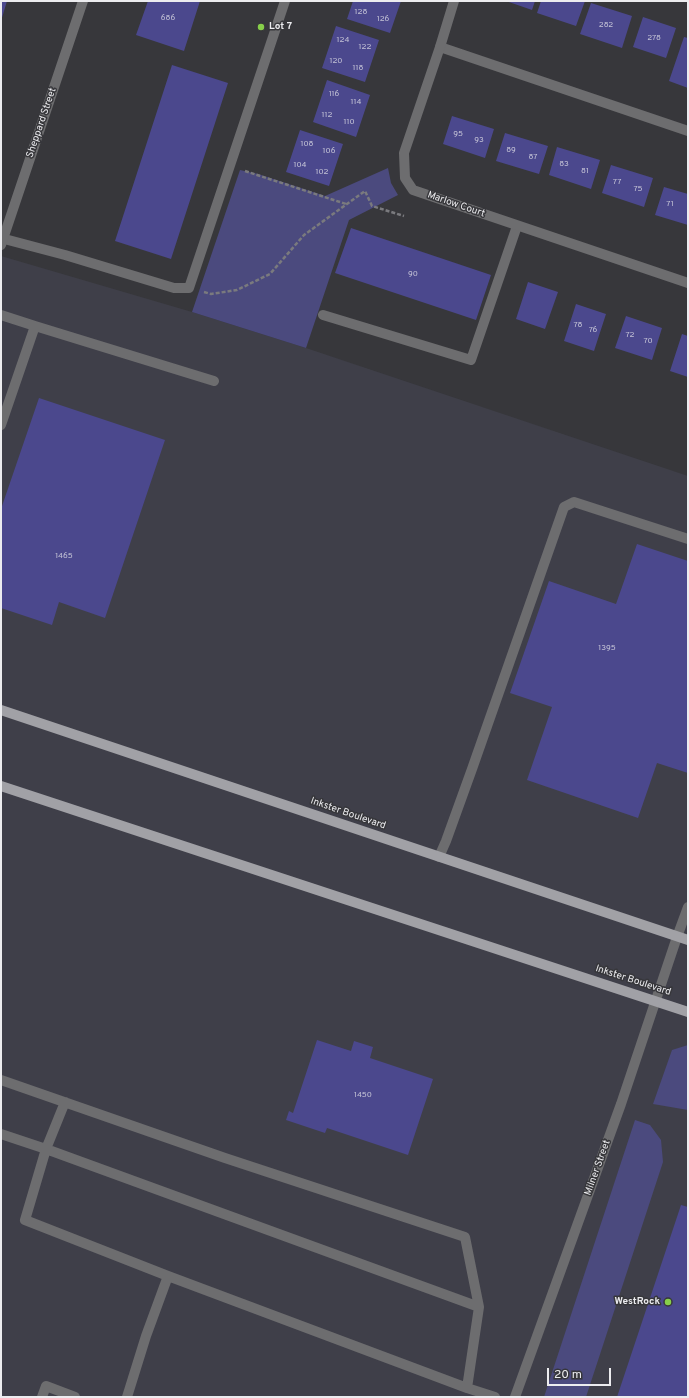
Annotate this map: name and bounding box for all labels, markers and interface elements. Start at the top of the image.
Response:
house number: 128 [355,7,367,17]
house number: 686 [161,13,175,23]
house number: 126 [377,14,389,24]
house number: 282 [599,20,613,30]
place label: Lot 7 [269,21,292,33]
marker: Lot 7 [256,22,266,32]
house number: 278 [647,33,661,43]
house number: 124 [337,35,349,45]
house number: 122 [359,42,371,52]
house number: 120 [329,56,343,66]
house number: 118 [353,63,363,73]
street label: Sheppard Street [24,86,60,160]
house number: 116 [329,89,339,99]
house number: 114 [351,97,361,107]
house number: 112 [322,110,332,120]
house number: 110 [343,117,355,127]
house number: 95 [453,129,463,139]
house number: 93 [474,135,484,145]
house number: 108 [300,139,314,149]
house number: 89 [506,145,516,155]
house number: 106 [323,146,335,156]
house number: 87 [529,152,537,162]
house number: 83 [559,159,569,169]
house number: 104 [293,160,307,170]
house number: 81 [581,166,589,176]
house number: 102 [315,167,329,177]
house number: 77 [613,177,621,187]
house number: 75 [633,184,643,194]
street label: Marlow Court [426,190,486,220]
house number: 71 [666,199,674,209]
house number: 90 [408,269,418,279]
house number: 78 [574,320,582,330]
house number: 76 [589,325,597,335]
house number: 72 [626,330,634,340]
house number: 70 [643,336,653,346]
house number: 1465 [55,551,73,561]
house number: 1395 [598,643,616,653]
street label: Inkster Boulevard [309,796,387,832]
street label: Inkster Boulevard [594,963,672,999]
house number: 1450 [354,1090,372,1100]
street label: Milner Street [582,1139,614,1197]
place label: WestRock [614,1296,660,1308]
marker: WestRock [663,1297,673,1307]
scale bar [549,1360,613,1386]
text: 20 m [554,1367,582,1383]

